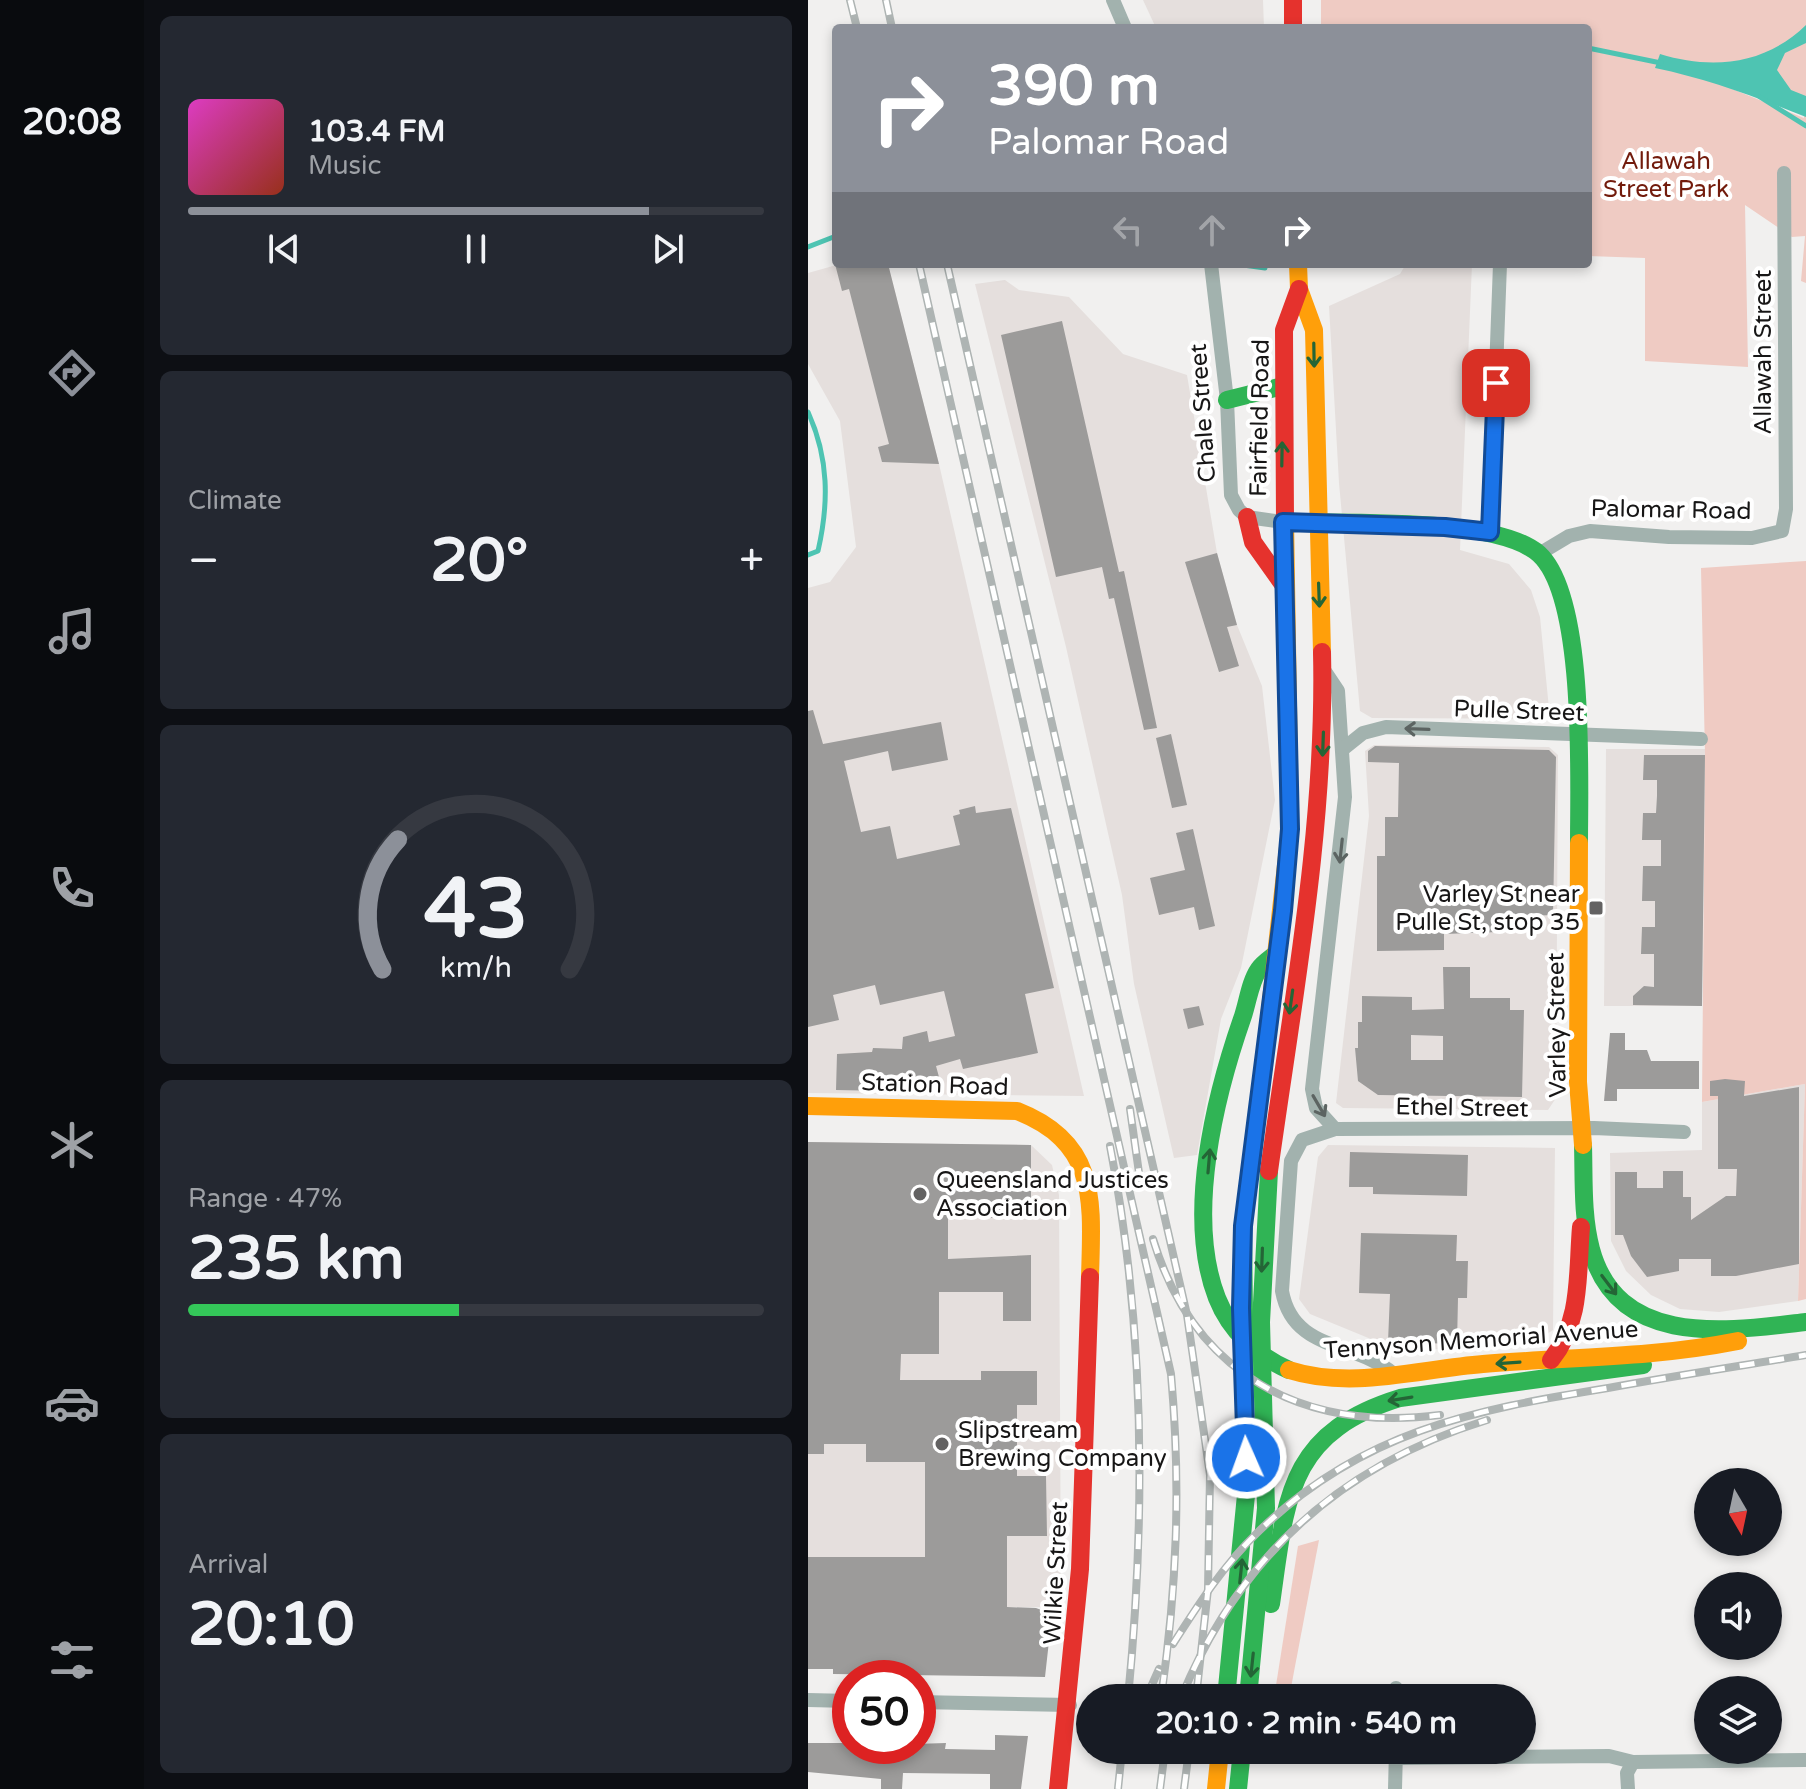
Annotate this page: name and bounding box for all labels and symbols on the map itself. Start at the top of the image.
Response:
park label: Allawah Street Park [1603,147,1729,204]
street label: Allawah Street [1749,270,1778,434]
street label: Fairfield Road [1244,339,1276,497]
one-way arrow [1306,341,1322,368]
street label: Chale Street [1184,343,1222,483]
pin [1462,349,1530,417]
one-way arrow [1275,441,1290,468]
street label: Palomar Road [1590,494,1752,526]
one-way arrow [1312,581,1327,608]
street label: Pulle Street [1453,694,1585,728]
one-way arrow [1404,721,1431,736]
one-way arrow [1316,730,1331,757]
one-way arrow [1334,837,1349,863]
place label: Varley St near Pulle St, stop 35 [1395,880,1581,937]
marker: Varley St near Pulle St, stop 35 [1587,899,1605,917]
street label: Varley Street [1541,952,1573,1098]
one-way arrow [1283,989,1298,1014]
street label: Station Road [861,1068,1009,1102]
street label: Ethel Street [1395,1092,1529,1124]
one-way arrow [1311,1095,1327,1117]
one-way arrow [1202,1148,1217,1175]
place label: Queensland Justices Association [936,1166,1169,1223]
marker: Queensland Justices Association [911,1185,929,1203]
one-way arrow [1254,1246,1269,1273]
one-way arrow [1601,1274,1618,1295]
street label: Tennyson Memorial Avenue [1323,1315,1639,1365]
one-way arrow [1495,1356,1522,1371]
one-way arrow [1388,1392,1413,1407]
place label: Slipstream Brewing Company [958,1416,1167,1473]
position arrow [1204,1416,1288,1500]
marker: Slipstream Brewing Company [933,1435,951,1453]
north arrow [1694,1468,1782,1556]
street label: Wilkie Street [1038,1501,1074,1645]
one-way arrow [1233,1558,1248,1585]
one-way arrow [1244,1651,1259,1678]
speed limit sign: 50 [832,1660,936,1764]

